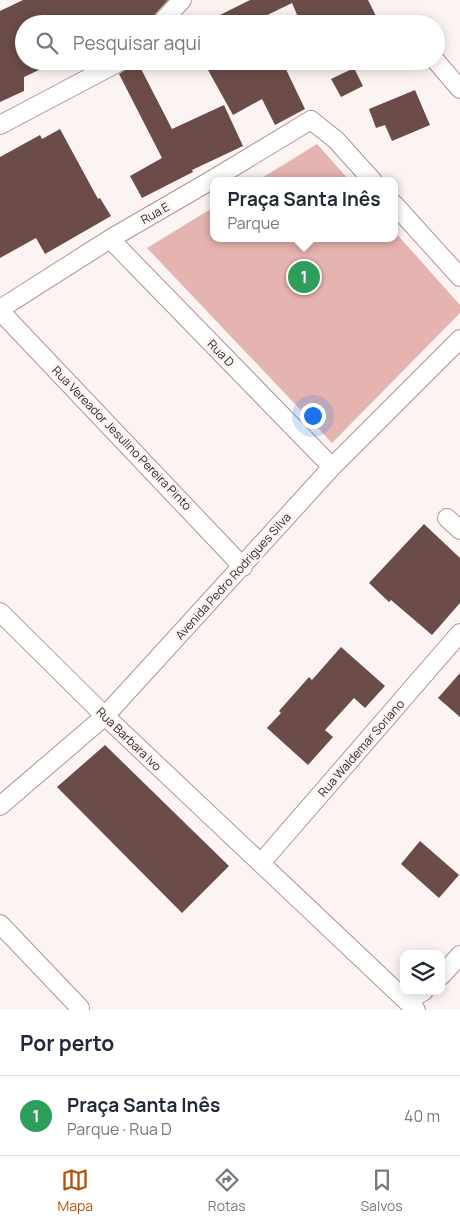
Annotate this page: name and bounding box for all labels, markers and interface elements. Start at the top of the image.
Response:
search box [15,15,445,70]
icon: search [33,29,61,57]
text: Pesquisar aqui [73,30,201,56]
popup [210,177,398,242]
text: Praça Santa Inês [227,186,381,212]
street label: Rua E [137,198,173,228]
text: Parque [227,212,280,234]
pin: 1 [288,258,320,296]
street label: Rua D [204,336,238,370]
street label: Rua Vereador Jesulino Pereira Pinto [48,362,196,514]
your location [300,403,326,429]
street label: Avenida Pedro Rodrigues Silva [171,509,295,643]
street label: Rua Waldemar Soriano [314,696,408,800]
street label: Rua Barbara Ivo [93,703,165,775]
map controls [400,950,445,995]
button: layers [400,950,445,995]
text: Por perto [20,1029,114,1057]
text: Praça Santa Inês [67,1092,220,1118]
text: 1 [32,1105,40,1127]
text: 40 m [404,1105,440,1127]
text: Parque · Rua D [67,1118,172,1140]
tab: Mapa [57,1166,93,1215]
tab: Rotas [208,1166,246,1215]
tab: Salvos [360,1166,403,1215]

